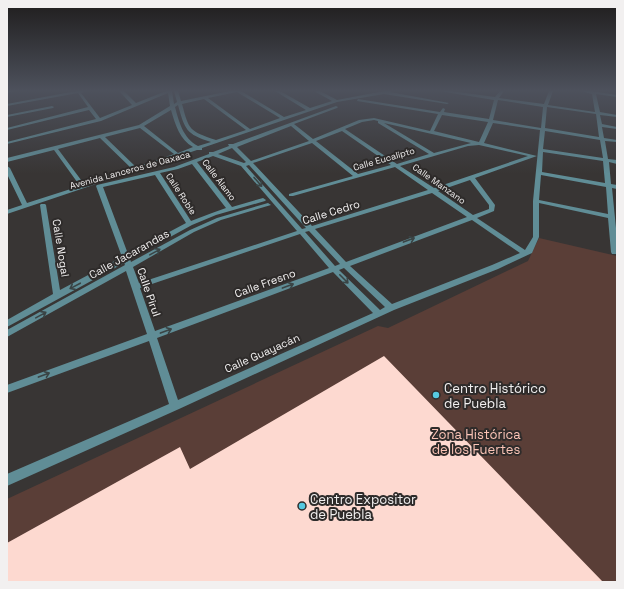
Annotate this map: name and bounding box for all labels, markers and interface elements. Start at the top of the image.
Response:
street label: Calle Eucalipto [352,144,417,174]
street label: Avenida Lanceros de Oaxaca [68,148,192,192]
street label: Calle Álamo [199,157,239,204]
street label: Calle Manzano [410,161,468,207]
street label: Calle Roble [163,171,199,217]
one-way arrow [253,177,263,187]
street label: Calle Cedro [300,197,362,227]
street label: Calle Nogal [50,218,72,278]
street label: Calle Jacarandas [86,226,172,282]
one-way arrow [403,236,416,243]
one-way arrow [149,248,161,256]
street label: Calle Fresno [233,265,298,300]
street label: Calle Pirul [134,266,164,318]
one-way arrow [339,274,349,284]
one-way arrow [69,282,81,290]
one-way arrow [281,282,293,290]
one-way arrow [35,311,47,318]
one-way arrow [159,327,172,334]
street label: Calle Guayacán [222,330,302,376]
one-way arrow [37,371,49,379]
place label: Centro Histórico de Puebla [444,380,546,412]
marker: Centro Histórico de Puebla [431,390,441,400]
park label: Zona Histórica de los Fuertes [431,426,521,458]
place label: Centro Expositor de Puebla [310,491,416,523]
marker: Centro Expositor de Puebla [297,501,307,511]

